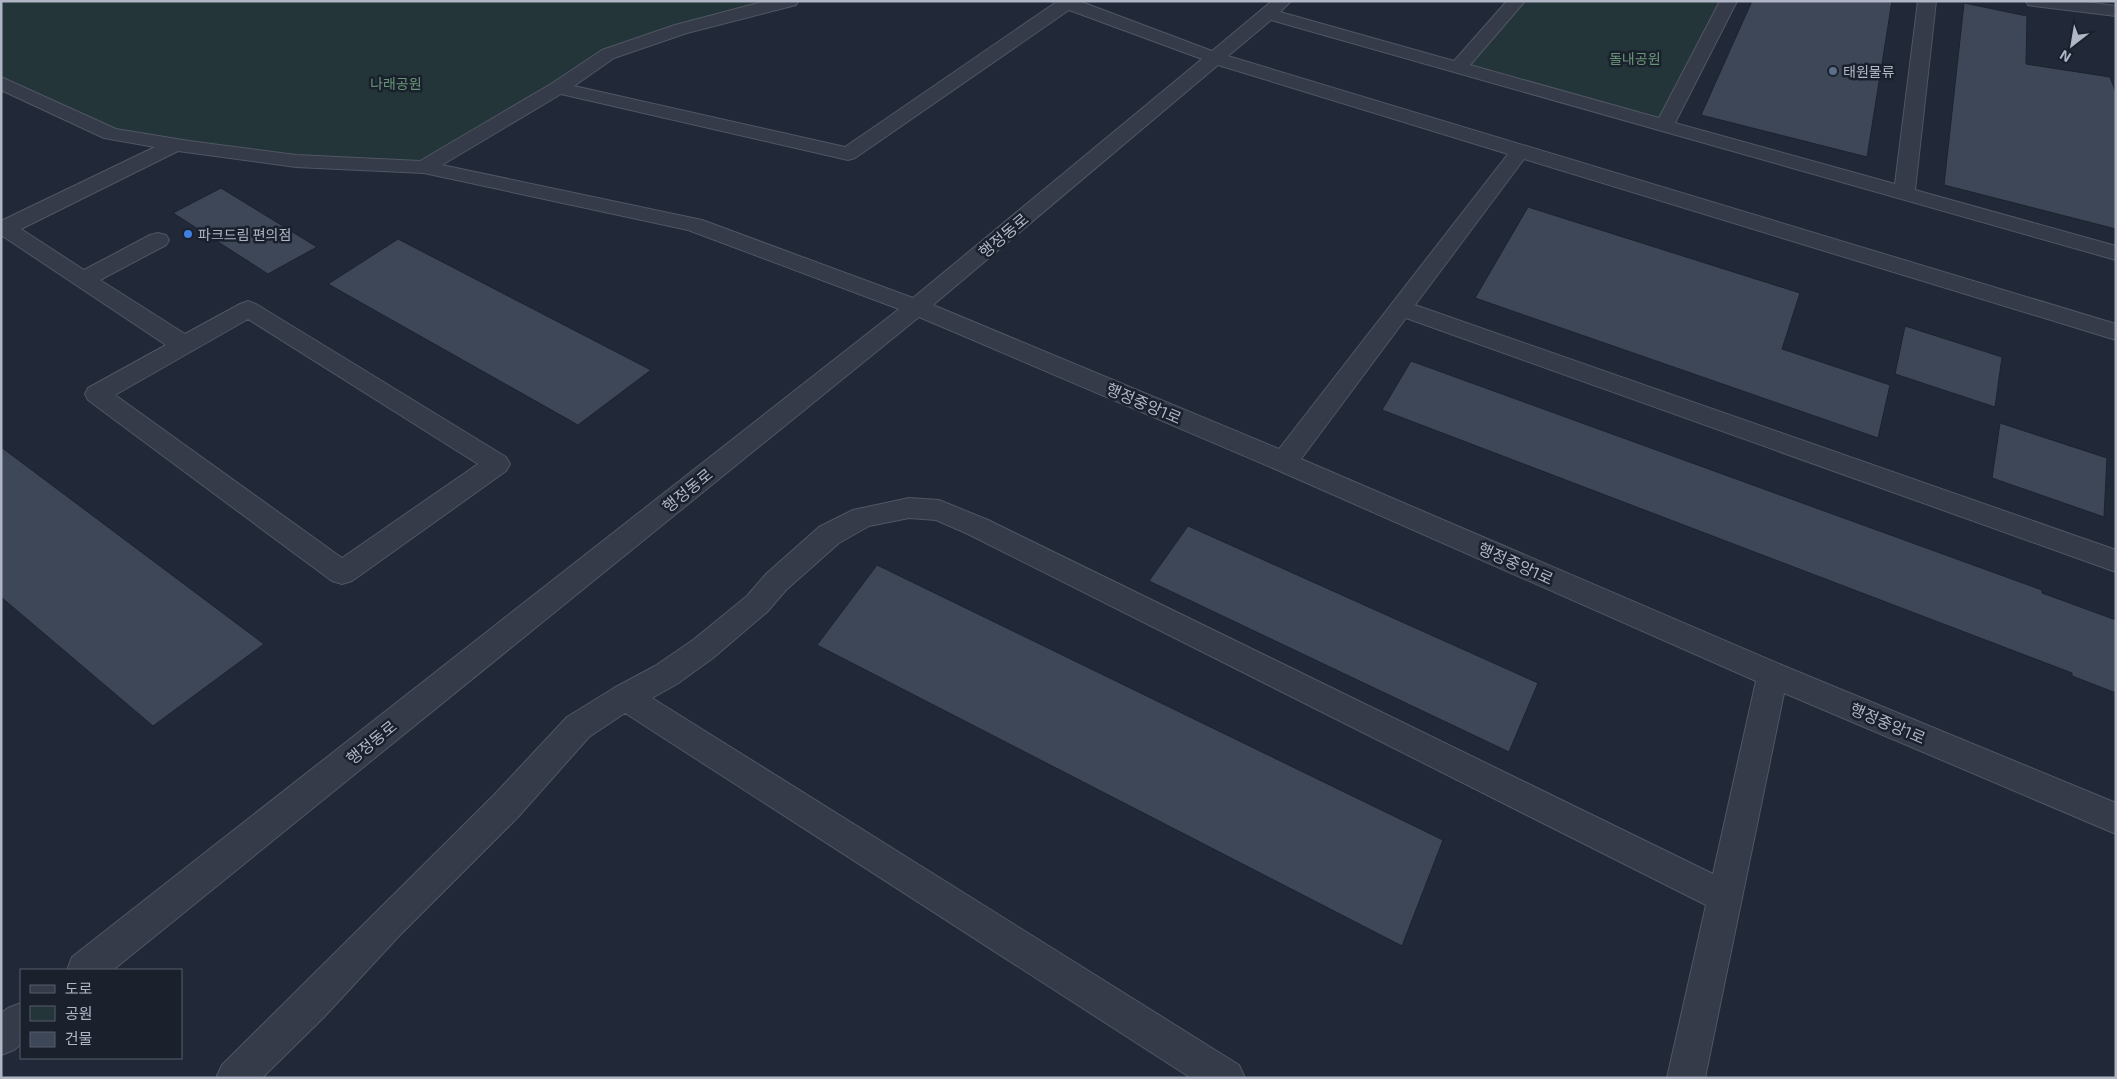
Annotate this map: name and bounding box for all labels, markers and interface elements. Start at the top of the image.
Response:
north arrow [2047,20,2097,70]
text: N [2056,47,2074,66]
park label: 돌내공원 [1609,50,1661,67]
place label: 태원물류 [1843,63,1895,80]
marker: 태원물류 [1827,65,1839,77]
park label: 나래공원 [370,75,422,92]
street label: 행정동로 [974,209,1032,261]
place label: 파크드림 편의점 [198,226,291,243]
marker: 파크드림 편의점 [182,228,194,240]
street label: 행정중앙1로 [1103,379,1185,427]
street label: 행정동로 [658,464,716,516]
street label: 행정중앙1로 [1476,538,1557,588]
street label: 행정중앙1로 [1847,699,1929,747]
street label: 행정동로 [342,716,400,768]
legend [20,969,182,1059]
text: 도로 [65,979,93,997]
text: 공원 [65,1004,93,1022]
text: 건물 [65,1029,93,1047]

